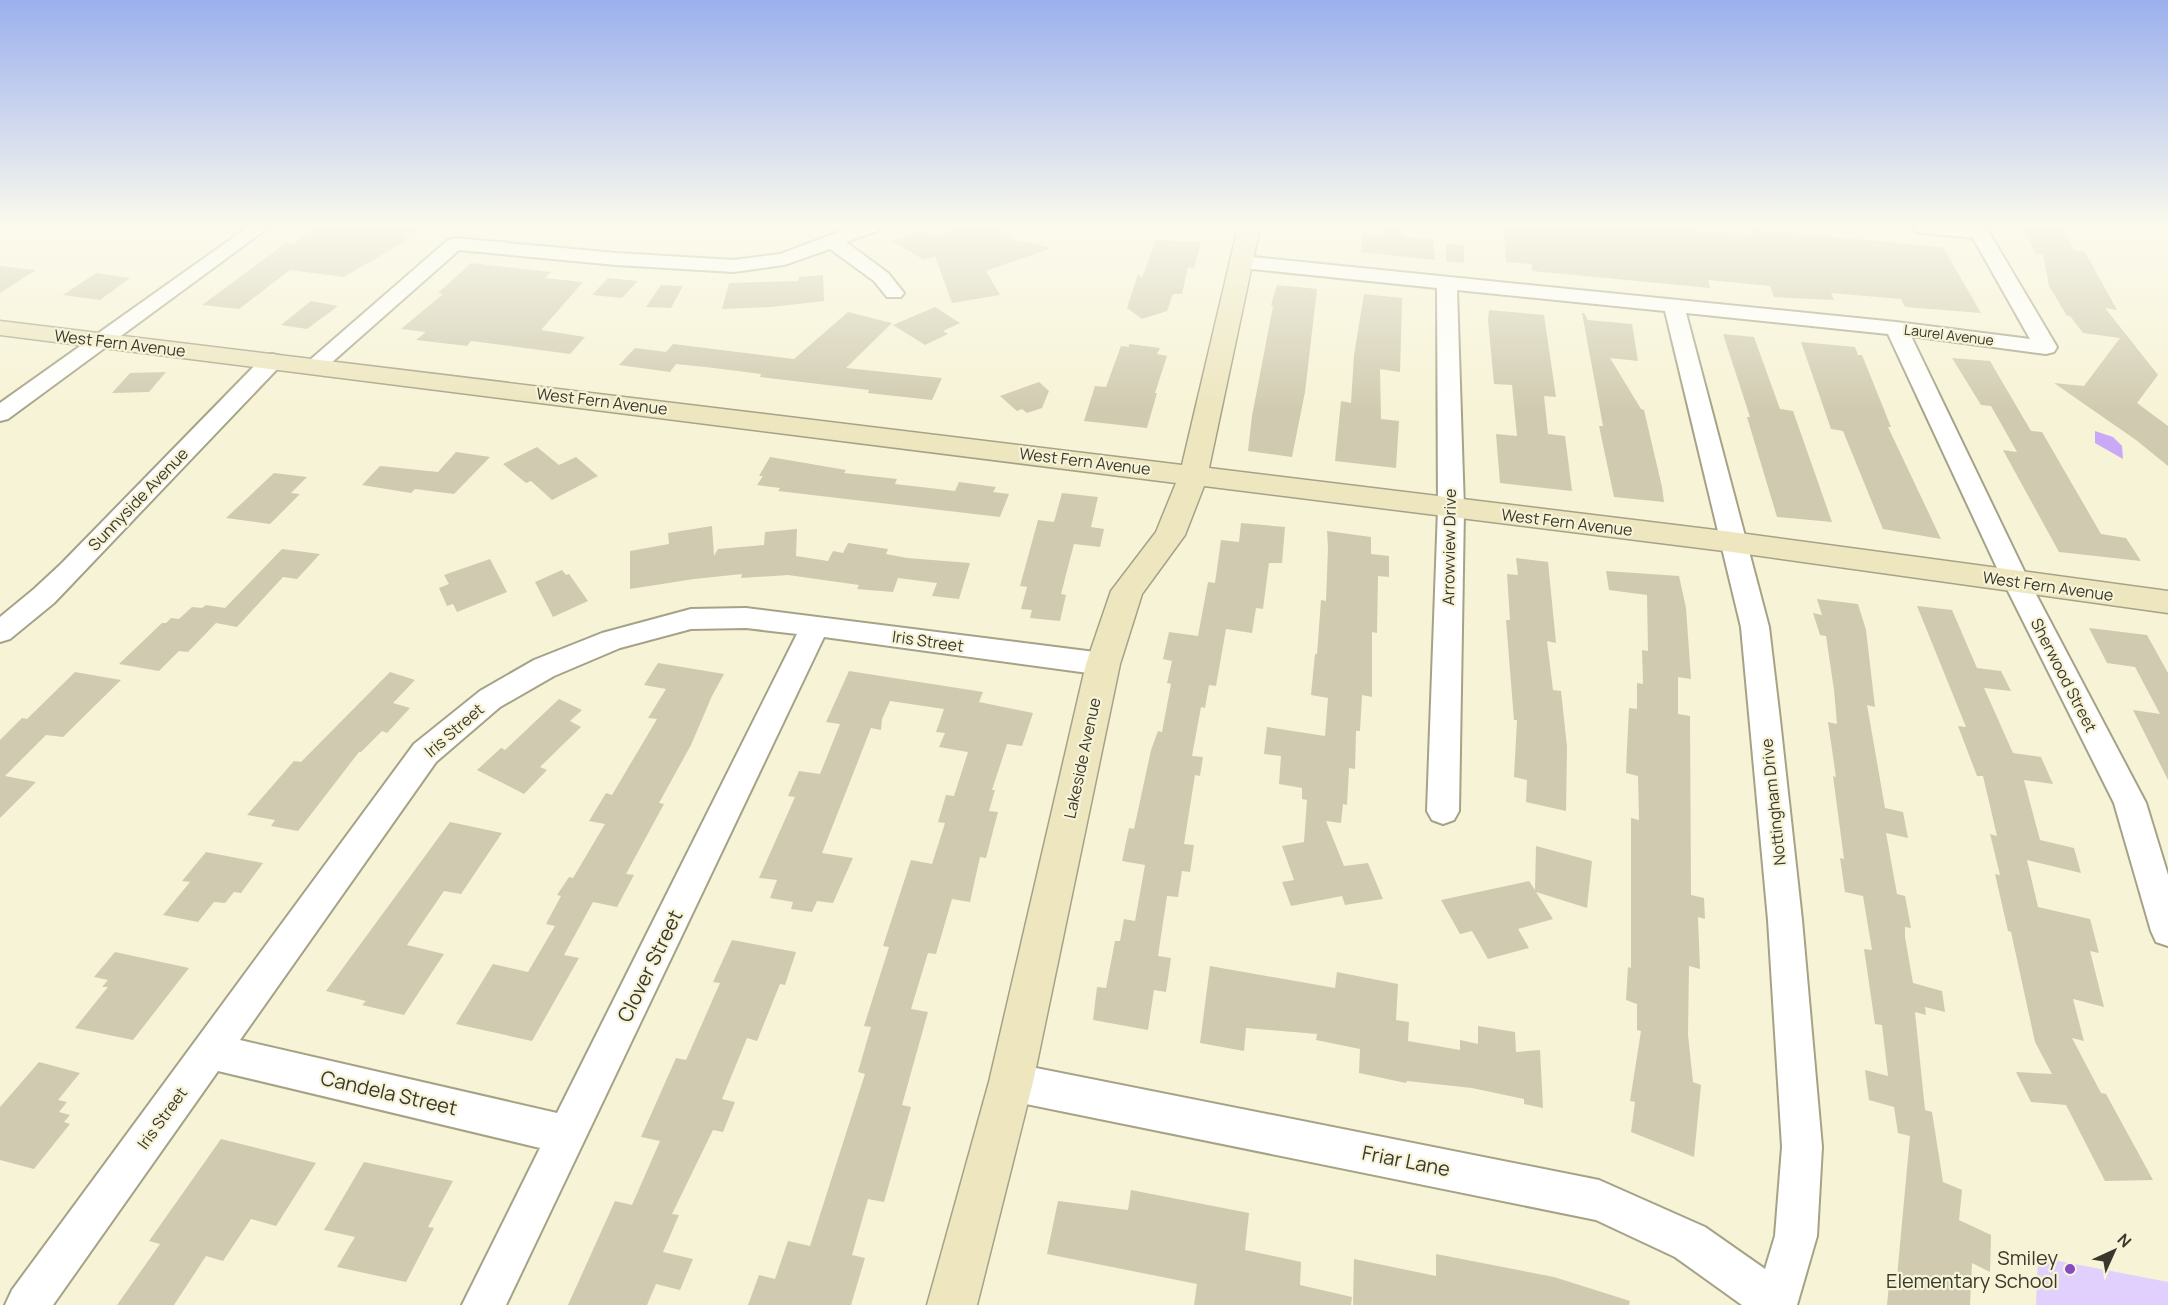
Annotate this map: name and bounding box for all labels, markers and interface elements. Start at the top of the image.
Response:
street label: Laurel Avenue [1903,320,1995,349]
street label: West Fern Avenue [53,324,187,362]
street label: West Fern Avenue [535,382,669,420]
street label: West Fern Avenue [1018,442,1152,480]
street label: Sunnyside Avenue [83,443,193,555]
street label: Arrowview Drive [1437,488,1461,606]
street label: West Fern Avenue [1500,503,1634,541]
street label: West Fern Avenue [1981,566,2115,606]
street label: Sherwood Street [2026,614,2102,736]
street label: Iris Street [891,625,965,657]
street label: Lakeside Avenue [1058,695,1106,821]
street label: Iris Street [420,698,488,762]
street label: Nottingham Drive [1755,737,1791,867]
street label: Clover Street [611,905,688,1026]
street label: Candela Street [318,1064,460,1121]
street label: Iris Street [132,1082,192,1154]
street label: Friar Lane [1360,1139,1452,1182]
north arrow [2084,1221,2144,1281]
text: N [2113,1229,2136,1252]
place label: Smiley Elementary School [1886,1244,2058,1294]
marker: Smiley Elementary School [2063,1262,2077,1276]

